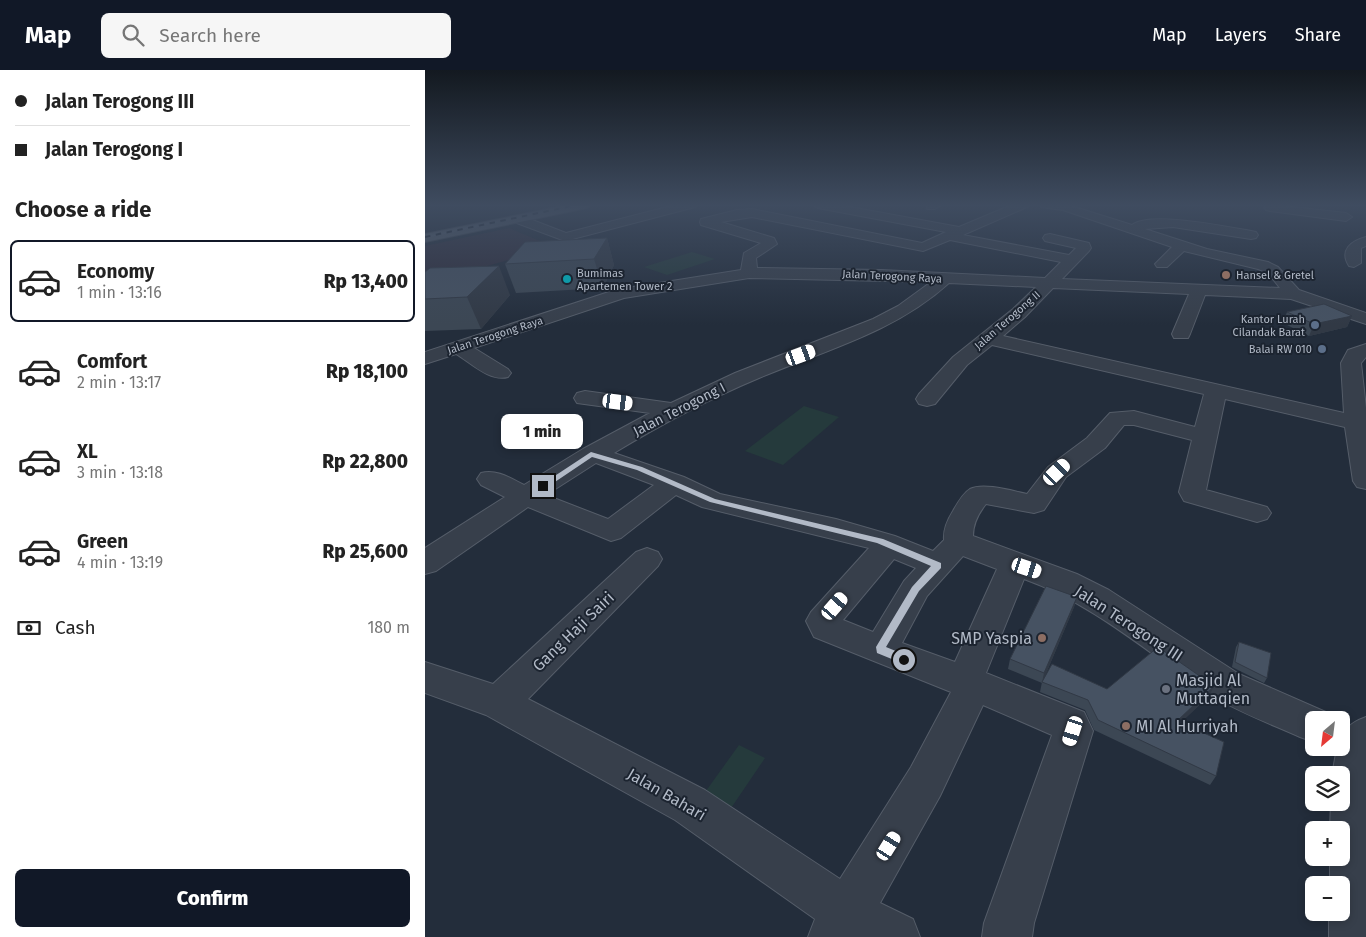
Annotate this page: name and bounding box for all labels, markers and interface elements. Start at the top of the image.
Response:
search box [101,13,451,58]
text: Map [25,21,71,49]
icon: search [119,21,147,49]
text: Search here [159,24,261,47]
text: Map [1152,24,1187,46]
text: Layers [1215,24,1267,46]
text: Share [1295,24,1341,46]
text: Jalan Terogong III [45,90,194,113]
text: Jalan Terogong I [45,138,183,161]
text: Choose a ride [15,196,151,223]
icon: car [17,259,62,304]
text: Economy [77,260,154,283]
place label: Bumimas Apartemen Tower 2 [577,267,673,293]
street label: Jalan Terogong Raya [842,267,942,286]
marker: Hansel & Gretel [1220,269,1232,281]
place label: Hansel & Gretel [1236,269,1314,282]
text: Rp 13,400 [324,270,408,293]
marker: Bumimas Apartemen Tower 2 [561,273,573,285]
text: 1 min · 13:16 [77,283,162,302]
street label: Jalan Terogong II [972,288,1043,352]
place label: Kantor Lurah Cilandak Barat [1233,313,1305,339]
street label: Jalan Terogong Raya [446,314,545,357]
marker: Kantor Lurah Cilandak Barat [1309,319,1321,331]
car [784,343,817,367]
place label: Balai RW 010 [1249,343,1312,356]
marker: Balai RW 010 [1316,343,1328,355]
icon: car [17,349,62,394]
text: Comfort [77,350,147,373]
text: Rp 18,100 [326,360,408,383]
text: 2 min · 13:17 [77,373,161,392]
street label: Jalan Terogong I [630,379,728,440]
car [602,393,633,411]
callout: 1 min [502,414,584,448]
text: 1 min [523,422,561,441]
icon: car [17,439,62,484]
text: XL [77,440,98,463]
text: Rp 22,800 [322,450,408,473]
car [1041,456,1073,488]
text: 3 min · 13:18 [77,463,163,482]
route end [532,475,554,497]
icon: car [17,529,62,574]
text: Green [77,530,128,553]
text: Rp 25,600 [322,540,408,563]
text: 4 min · 13:19 [77,553,163,572]
car [1010,556,1043,580]
street label: Jalan Terogong III [1071,581,1186,665]
street label: Gang Haji Sairi [529,588,618,675]
car [819,590,850,622]
icon: cash [15,614,43,642]
text: Cash [55,616,96,639]
text: 180 m [367,618,410,637]
place label: SMP Yaspia [951,629,1032,648]
marker: SMP Yaspia [1036,632,1048,644]
route start [893,649,915,671]
place label: Masjid Al Muttaqien [1176,671,1250,708]
marker: Masjid Al Muttaqien [1160,683,1172,695]
north arrow [1305,711,1350,756]
map controls [1305,711,1350,921]
car [1061,714,1084,748]
place label: MI Al Hurriyah [1136,717,1238,736]
marker: MI Al Hurriyah [1120,720,1132,732]
street label: Jalan Bahari [624,764,709,825]
button: layers [1305,766,1350,811]
button: + [1305,821,1350,866]
car [874,829,903,863]
button: Confirm [15,869,410,927]
button: − [1305,876,1350,921]

